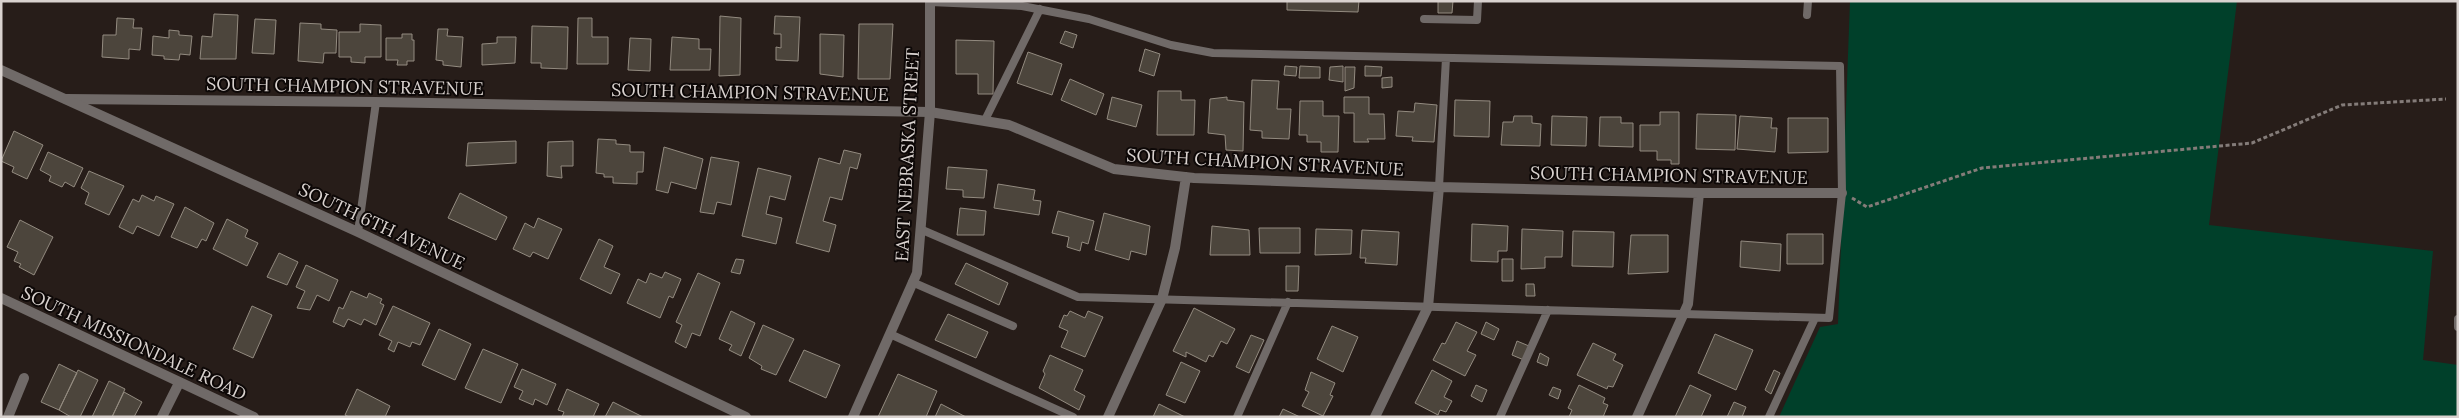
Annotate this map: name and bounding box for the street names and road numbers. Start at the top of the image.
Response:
street label: EAST NEBRASKA STREET [890,47,924,262]
street label: SOUTH CHAMPION STRAVENUE [206,72,484,100]
street label: SOUTH CHAMPION STRAVENUE [611,78,889,106]
street label: SOUTH CHAMPION STRAVENUE [1126,143,1404,181]
street label: SOUTH CHAMPION STRAVENUE [1530,161,1808,189]
street label: SOUTH 6TH AVENUE [295,177,469,275]
street label: SOUTH MISSIONDALE ROAD [18,281,250,405]

